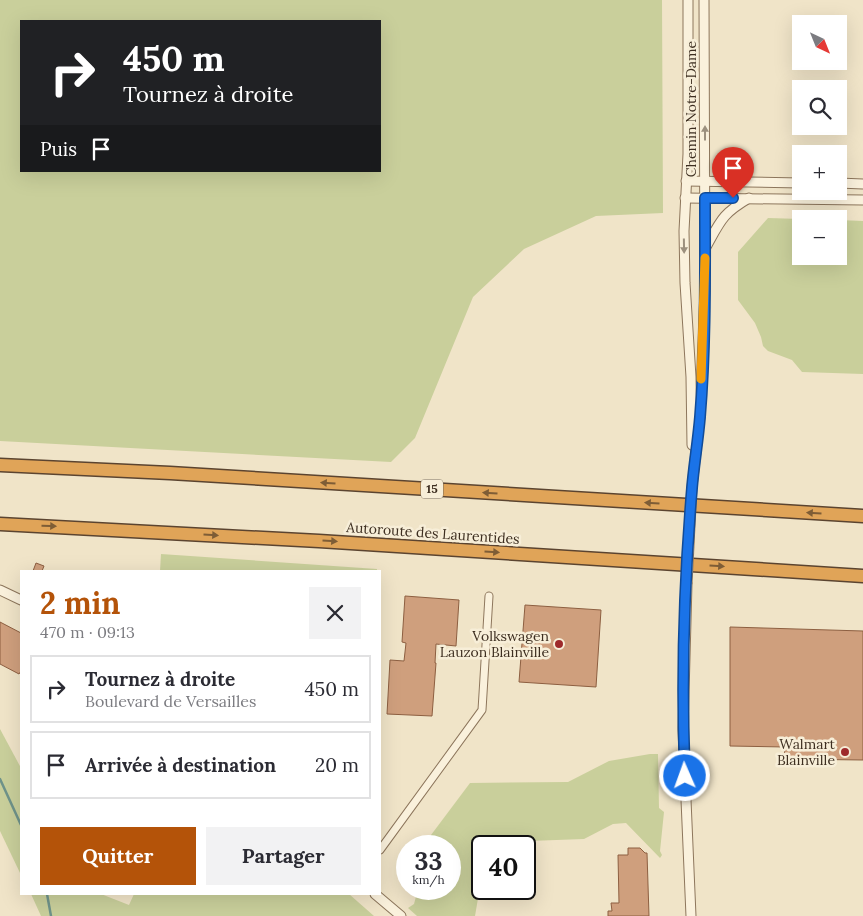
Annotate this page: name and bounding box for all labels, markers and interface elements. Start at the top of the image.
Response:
north arrow [792,15,848,70]
map controls [792,15,847,265]
text: 450 m [123,36,225,81]
icon: right [40,40,105,105]
street label: Chemin Notre-Dame [682,40,700,177]
text: Tournez à droite [123,80,293,108]
button: search [792,80,847,135]
one-way arrow [701,124,709,140]
icon: arrive [87,135,115,163]
text: Puis [40,137,77,161]
button: + [792,145,847,200]
pin [712,147,754,198]
icon: arrive [719,154,747,182]
button: − [792,210,847,265]
one-way arrow [680,239,688,255]
one-way arrow [320,478,336,486]
road number: 15 [421,479,443,498]
one-way arrow [482,489,498,497]
one-way arrow [644,499,660,507]
one-way arrow [806,509,822,517]
street label: Autoroute des Laurentides [345,518,520,548]
one-way arrow [41,523,57,531]
one-way arrow [203,532,219,540]
one-way arrow [322,538,338,546]
one-way arrow [484,549,500,557]
one-way arrow [709,563,725,571]
text: 2 min [40,584,120,622]
button: close [309,587,361,639]
text: 470 m · 09:13 [40,622,135,642]
place label: Volkswagen Lauzon Blainville [440,627,549,661]
marker: Volkswagen Lauzon Blainville [553,638,565,650]
text: Tournez à droite [85,667,235,691]
icon: right [42,675,70,703]
text: 450 m [305,677,359,701]
text: Boulevard de Versailles [85,691,256,711]
place label: Walmart Blainville [777,735,836,769]
marker: Walmart Blainville [839,746,851,758]
position arrow [658,749,710,801]
icon: arrive [42,751,70,779]
text: Arrivée à destination [85,753,276,777]
text: 20 m [315,753,359,777]
button: Quitter [40,827,196,885]
button: Partager [206,827,361,885]
speed limit sign: 40 [471,835,536,900]
text: 33 [414,845,443,877]
text: km/h [412,872,445,887]

